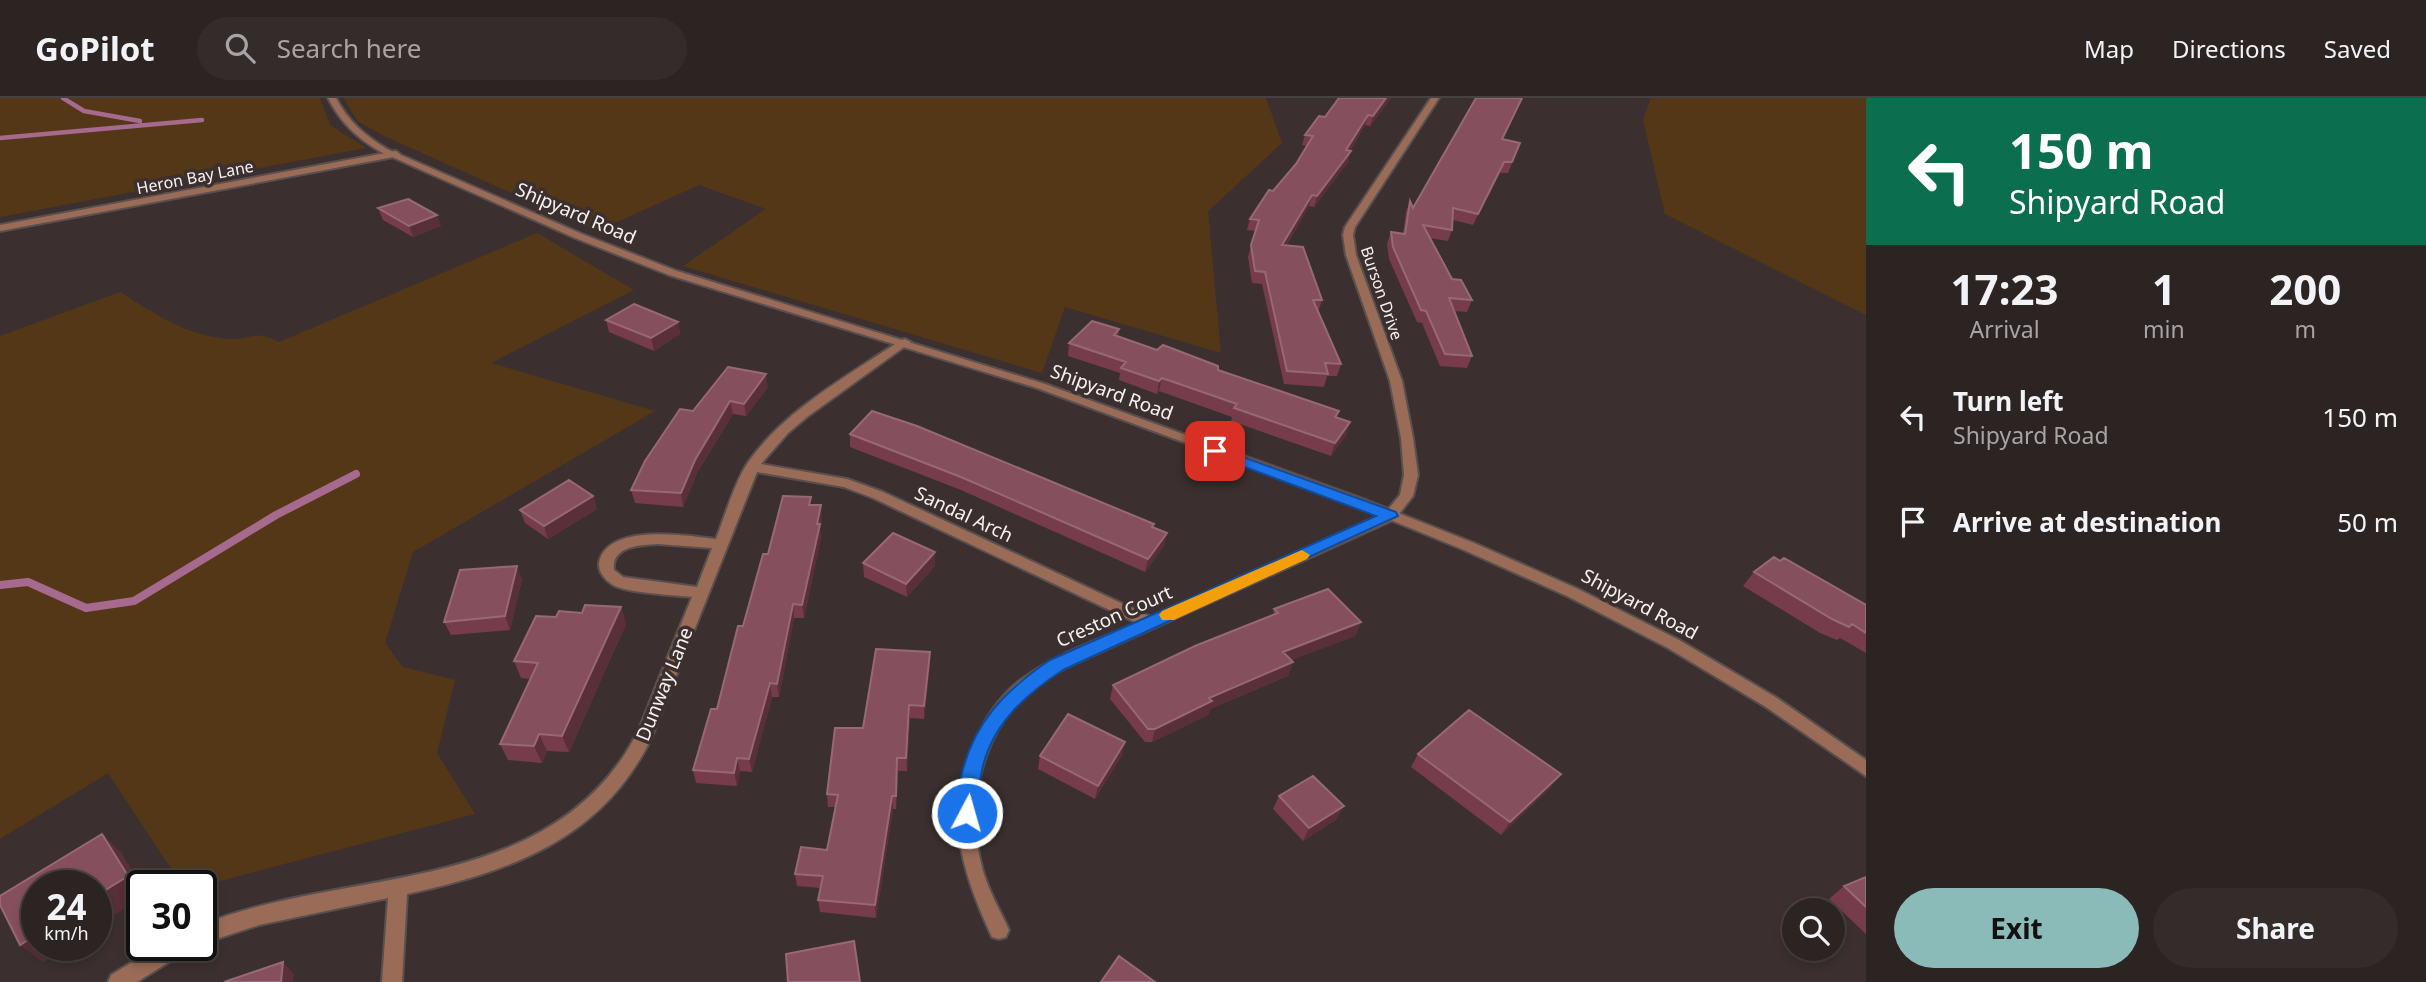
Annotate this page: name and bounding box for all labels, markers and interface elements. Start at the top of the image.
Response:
search box [197,17,687,80]
text: GoPilot [35,26,155,71]
icon: search [221,29,259,67]
text: Search here [277,30,421,66]
text: Map [2084,32,2134,65]
text: Directions [2172,32,2286,65]
text: Saved [2324,32,2391,65]
text: 150 m [2009,117,2154,183]
icon: left [1894,126,1985,217]
street label: Heron Bay Lane [135,155,255,199]
street label: Shipyard Road [512,176,640,250]
text: Shipyard Road [2009,180,2225,223]
street label: Burson Drive [1356,243,1408,343]
text: 17:23 [1951,260,2058,317]
text: 1 [2152,260,2176,317]
text: 200 [2269,260,2341,317]
text: Arrival [1969,313,2040,345]
text: min [2143,313,2185,345]
text: m [2295,313,2316,345]
street label: Shipyard Road [1047,358,1177,426]
text: Turn left [1953,383,2064,419]
icon: left [1894,398,1932,436]
text: 150 m [2322,399,2398,435]
text: Shipyard Road [1953,419,2109,451]
pin [1185,421,1245,481]
icon: arrive [1196,432,1234,470]
street label: Sandal Arch [911,480,1017,548]
icon: arrive [1894,503,1932,541]
text: Arrive at destination [1953,504,2222,540]
text: 50 m [2337,504,2398,540]
street label: Shipyard Road [1577,562,1703,646]
street label: Creston Court [1052,579,1176,653]
street label: Dunway Lane [629,623,699,745]
position arrow [930,776,1004,850]
speed limit sign: 30 [126,870,217,961]
text: 24 [46,883,87,930]
button: Exit [1894,888,2139,968]
button: Share [2153,888,2398,968]
map controls [1782,898,1845,961]
button: search [1782,898,1845,961]
text: km/h [44,921,89,945]

